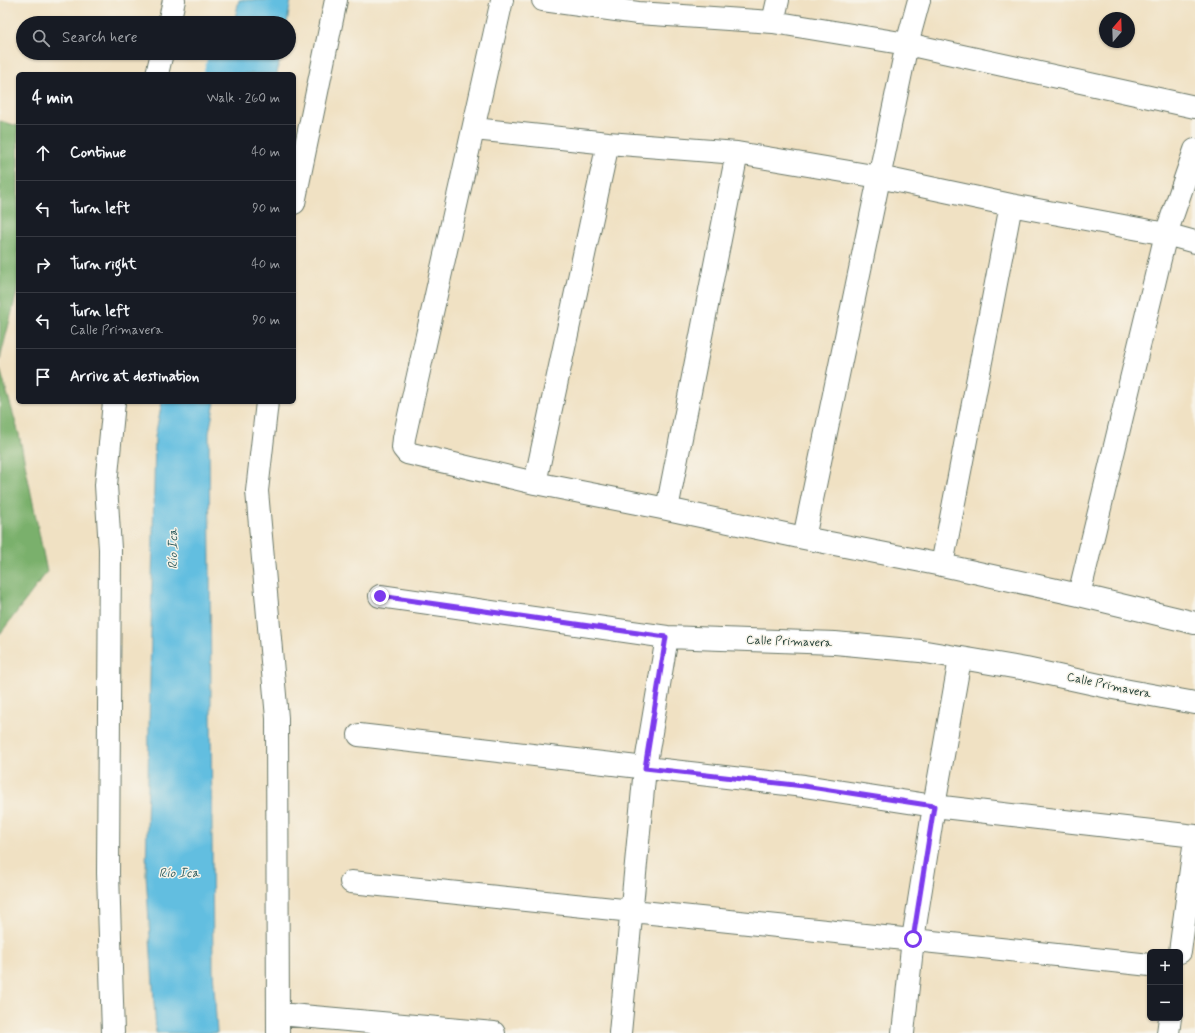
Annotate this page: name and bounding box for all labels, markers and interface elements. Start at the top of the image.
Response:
north arrow [1099,12,1135,48]
search box [16,16,296,60]
icon: search [30,27,52,49]
text: Search here [62,28,138,48]
text: 4 min [32,87,73,109]
text: Walk · 260 m [207,90,280,107]
icon: ahead [32,142,54,164]
text: Continue [70,143,126,163]
text: 40 m [251,144,280,161]
icon: left [32,198,54,220]
text: Turn left [70,199,130,219]
text: 90 m [252,200,280,217]
icon: right [32,254,54,276]
text: Turn right [70,255,137,275]
text: 40 m [251,256,280,273]
text: Turn left [70,302,130,322]
icon: left [32,310,54,332]
text: 90 m [252,312,280,329]
text: Calle Primavera [70,322,163,339]
icon: arrive [32,366,54,388]
text: Arrive at destination [70,367,199,387]
water label: Río Ica [165,527,182,569]
route end [371,587,389,605]
street label: Calle Primavera [746,633,833,652]
street label: Calle Primavera [1065,669,1153,703]
water label: Río Ica [159,865,201,882]
route start [904,930,922,948]
map controls [1147,949,1183,1021]
button: + [1147,949,1183,985]
button: − [1147,985,1183,1021]

